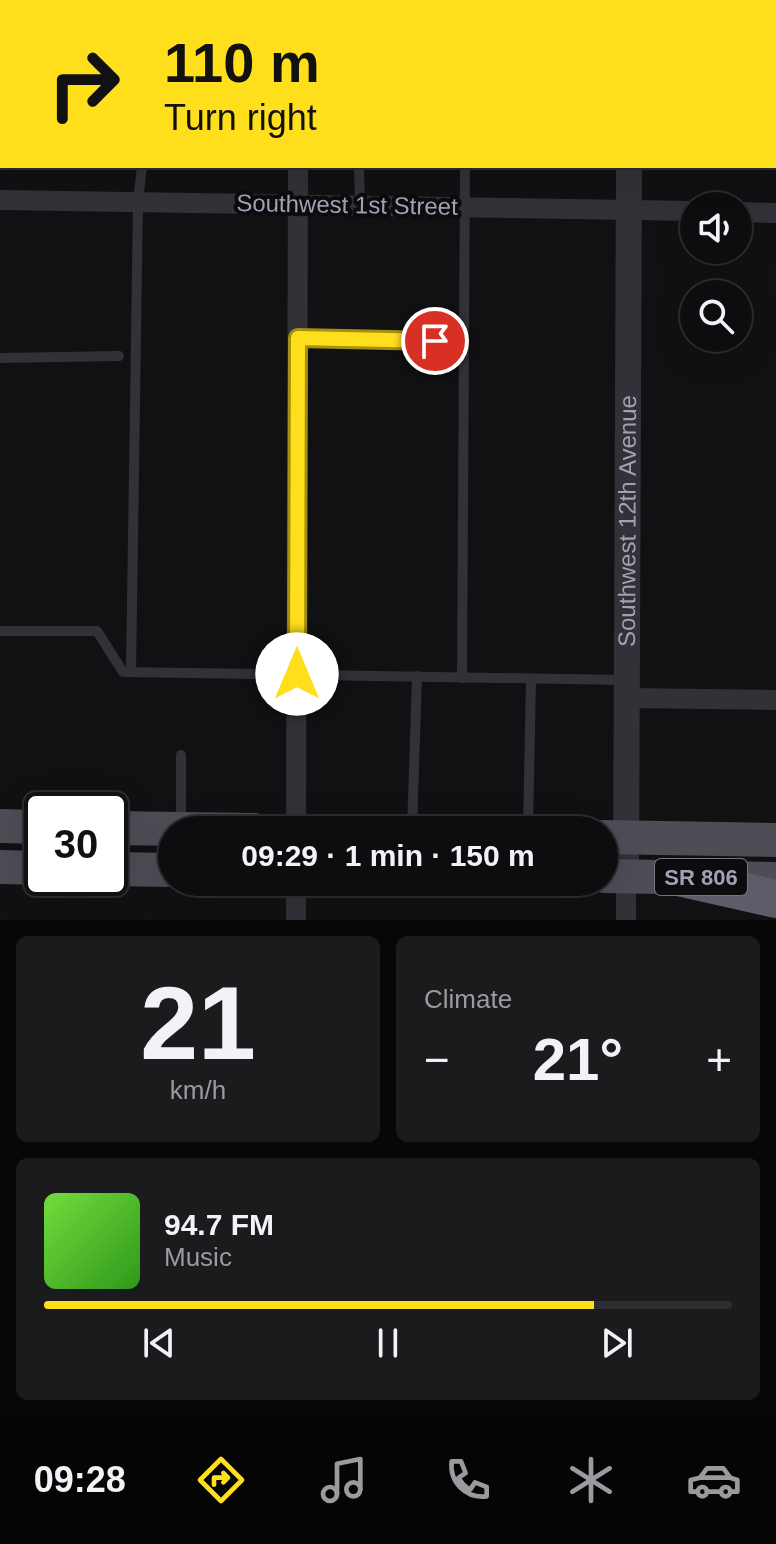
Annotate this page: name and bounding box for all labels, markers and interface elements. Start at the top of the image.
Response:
text: 110 m [164,31,320,94]
icon: right [32,32,136,136]
text: Turn right [164,97,317,138]
street label: Southwest 1st Street [236,189,458,220]
map controls [680,192,752,352]
button: sound [680,192,752,264]
button: search [680,280,752,352]
pin [401,307,469,375]
icon: arrive [413,319,457,363]
street label: Southwest 12th Avenue [613,395,641,647]
position arrow [255,632,339,716]
speed limit sign: 30 [24,792,128,896]
text: 09:29 · 1 min · 150 m [241,839,535,872]
road number: SR 806 [655,859,747,895]
text: 21 [140,965,256,1081]
text: Climate [424,984,512,1014]
text: 21° [533,1026,623,1093]
text: − [424,1035,450,1084]
text: + [706,1035,732,1084]
text: km/h [170,1075,226,1105]
text: 94.7 FM [164,1208,274,1241]
text: Music [164,1242,232,1272]
icon: previous [137,1321,181,1365]
icon: pause [366,1321,410,1365]
icon: next [595,1321,639,1365]
icon: directions [193,1452,249,1508]
icon: music [316,1452,372,1508]
icon: phone [440,1452,496,1508]
icon: climate [563,1452,619,1508]
icon: car [686,1452,742,1508]
text: 09:28 [34,1459,126,1500]

